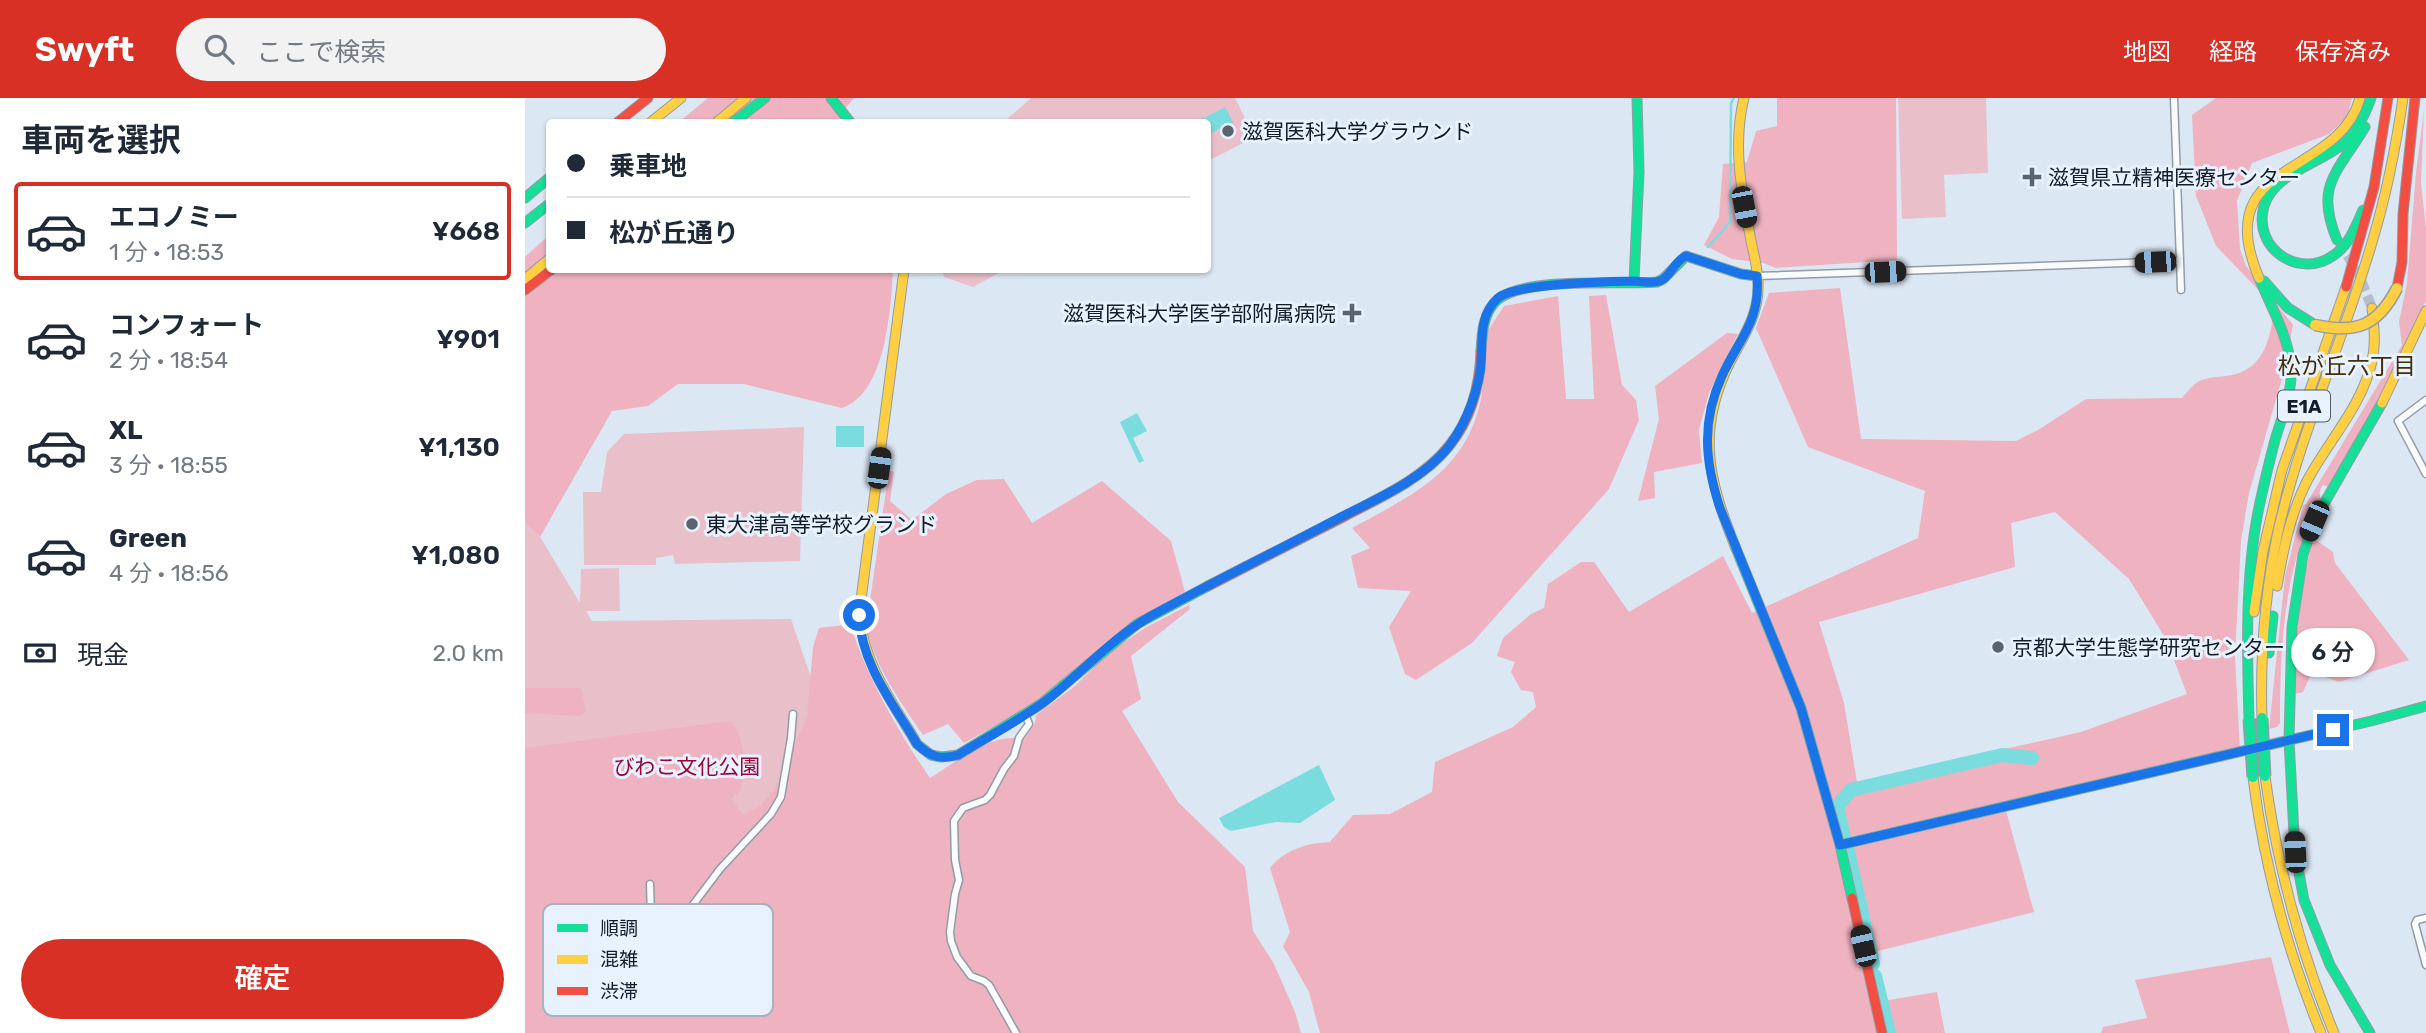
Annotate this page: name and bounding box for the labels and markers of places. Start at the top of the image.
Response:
place label: 滋賀医科大学グラウンド [1242,119,1473,144]
marker: 滋賀医科大学グラウンド [1220,123,1236,139]
place label: 滋賀県立精神医療センター [2048,165,2300,190]
marker: 滋賀県立精神医療センター [2022,167,2042,187]
place label: 滋賀医科大学医学部附属病院 [1063,301,1336,326]
marker: 滋賀医科大学医学部附属病院 [1342,303,1362,323]
place label: 東大津高等学校グランド [706,512,937,537]
marker: 東大津高等学校グランド [684,516,700,532]
place label: 京都大学生態学研究センター [2012,635,2285,660]
marker: 京都大学生態学研究センター [1990,639,2006,655]

